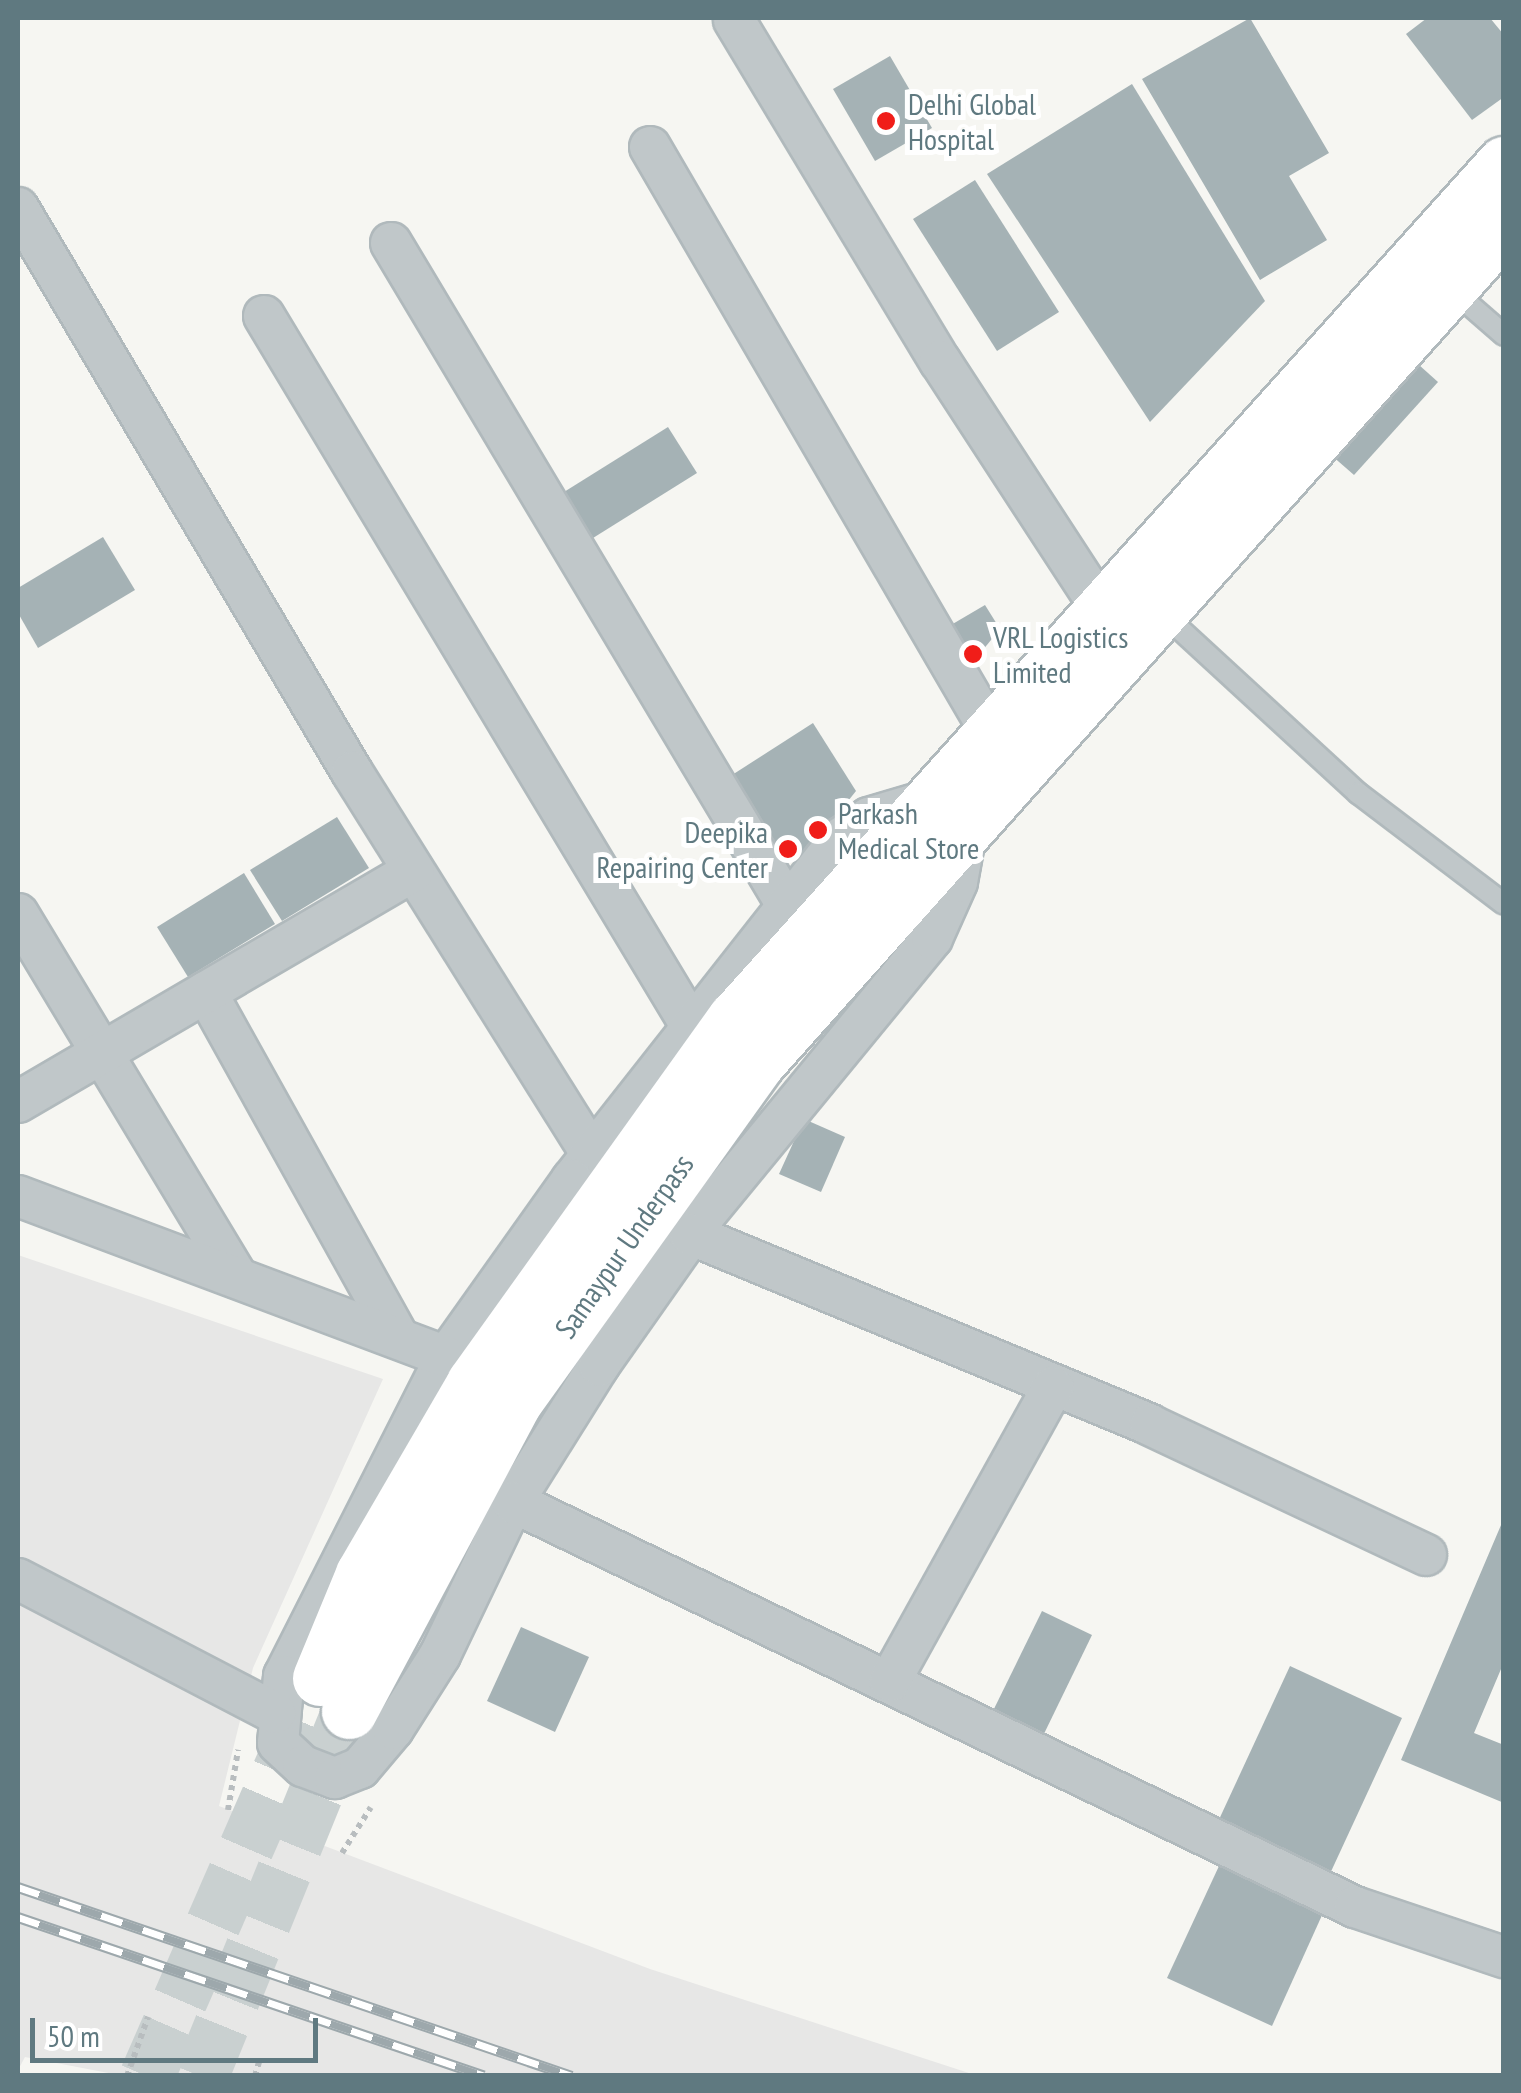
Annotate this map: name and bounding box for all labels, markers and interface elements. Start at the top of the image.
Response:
place label: Delhi Global Hospital [908,86,1036,156]
marker: Delhi Global Hospital [873,108,899,134]
place label: VRL Logistics Limited [993,619,1129,690]
marker: VRL Logistics Limited [962,643,984,665]
place label: Parkash Medical Store [838,795,979,866]
place label: Deepika Repairing Center [597,814,768,884]
marker: Parkash Medical Store [807,819,829,841]
marker: Deepika Repairing Center [777,838,799,860]
street label: Samaypur Underpass [547,1147,701,1345]
scale bar [35,1998,322,2060]
text: 50 m [47,2016,100,2055]

